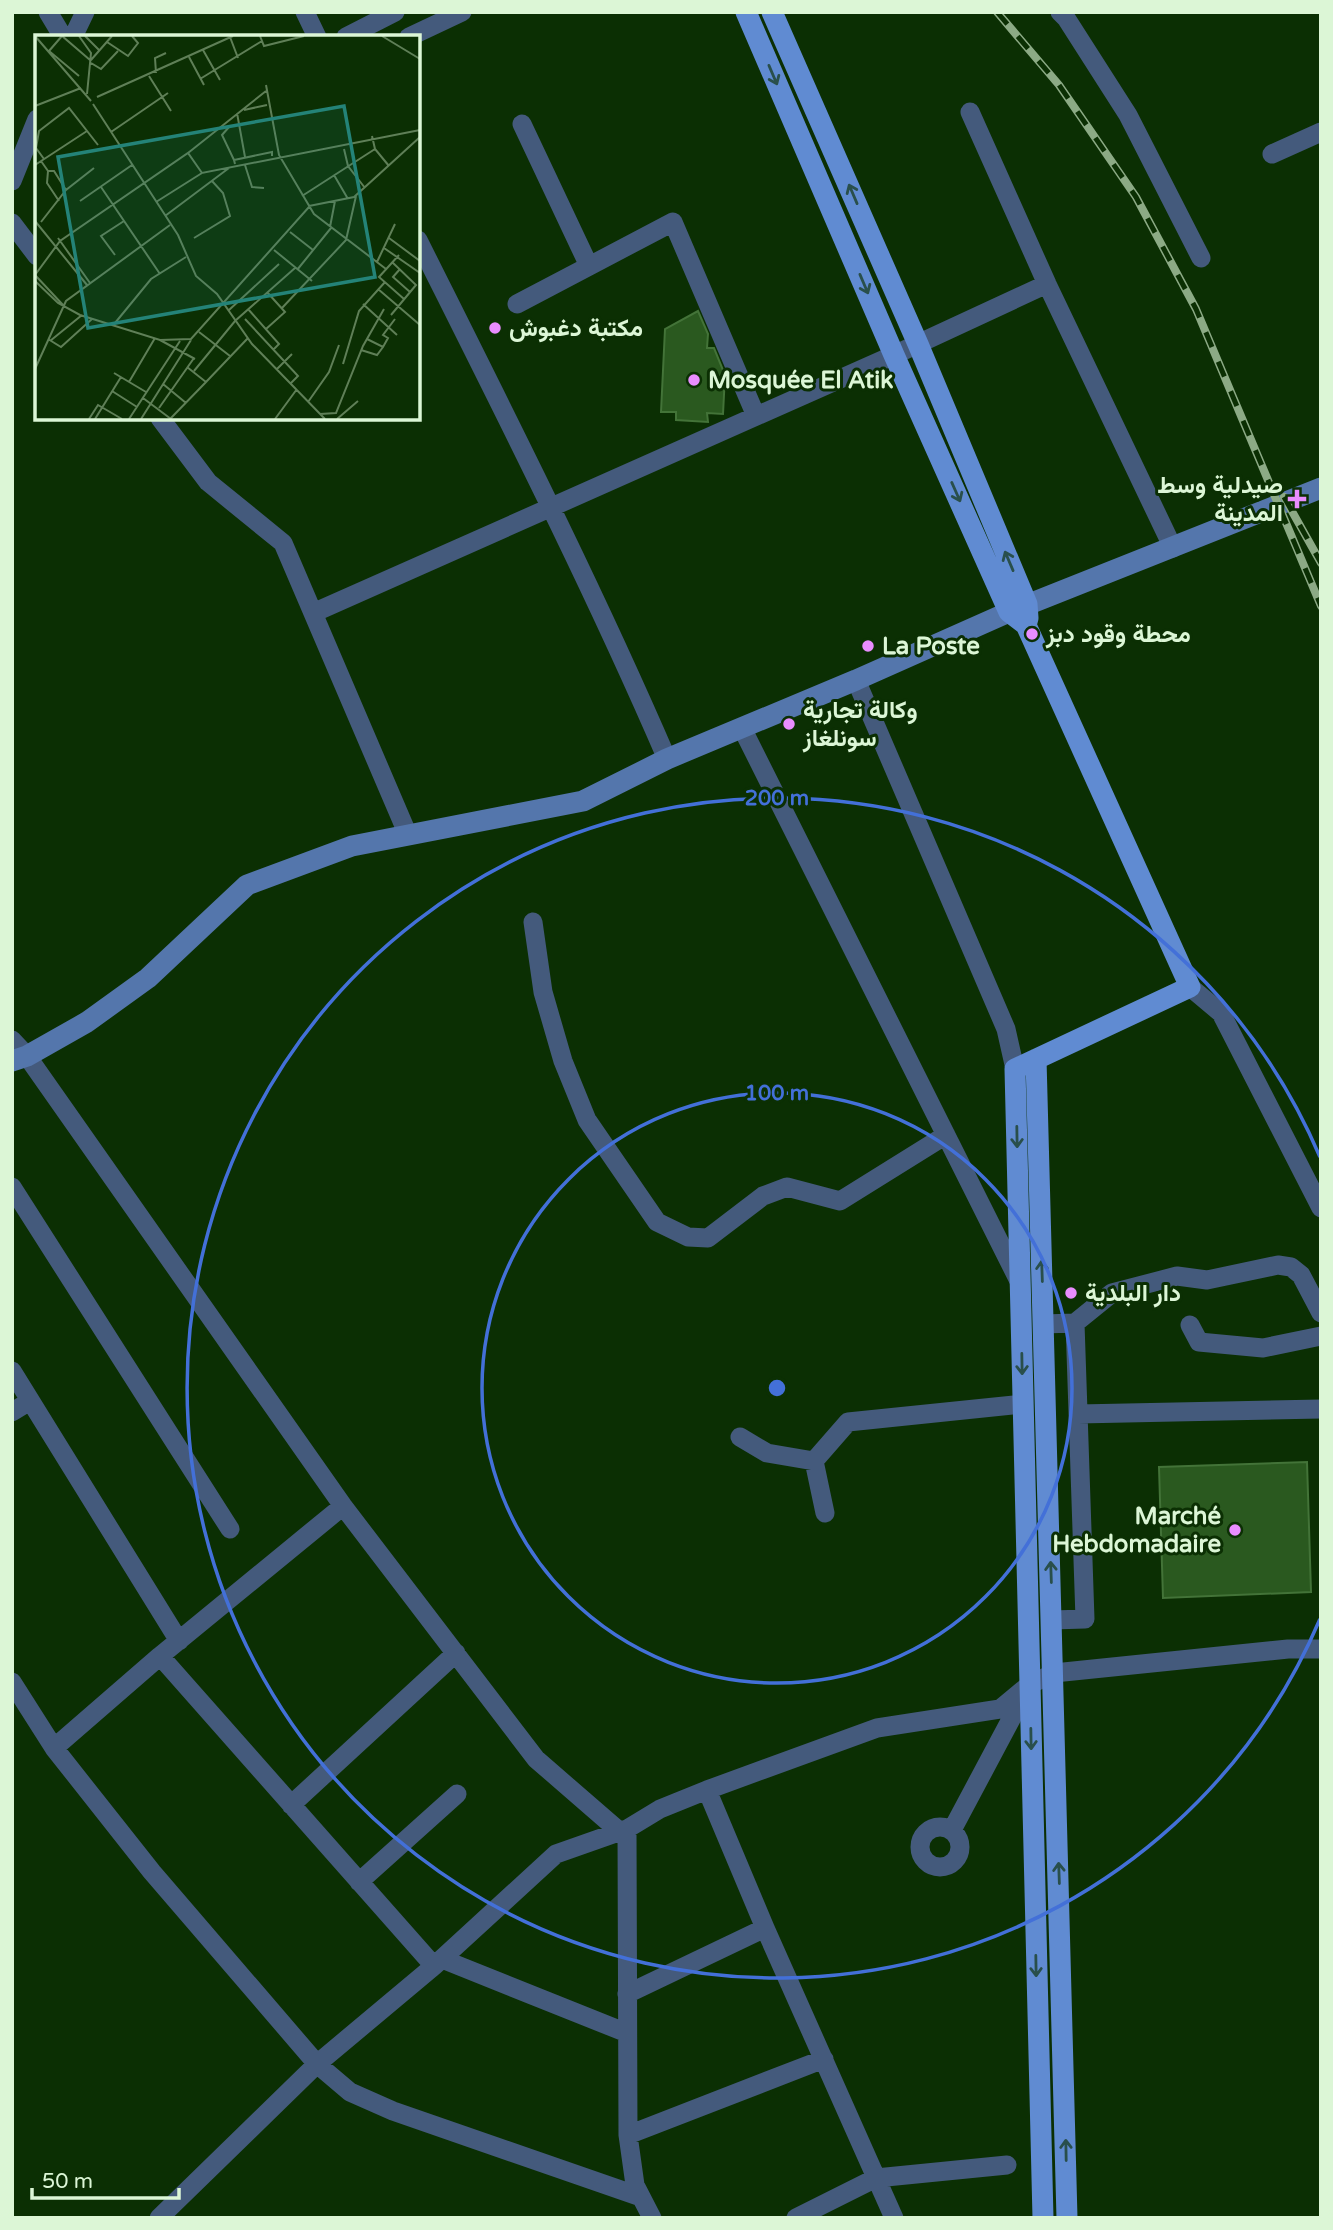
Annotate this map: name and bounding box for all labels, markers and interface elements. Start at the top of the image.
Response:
inset map [35,35,420,420]
one-way arrow [768,64,781,85]
one-way arrow [846,184,859,205]
one-way arrow [858,272,871,294]
place label: مكتبة دغبوش [509,314,643,343]
marker: مكتبة دغبوش [487,320,503,336]
place label: Mosquée El Atik [708,366,893,395]
marker: Mosquée El Atik [686,372,702,388]
place label: صيدلية وسط المدينة [1157,471,1283,528]
one-way arrow [950,481,963,502]
marker: صيدلية وسط المدينة [1289,491,1305,507]
one-way arrow [1002,551,1015,572]
place label: محطة وقود دبز [1045,620,1191,649]
marker: محطة وقود دبز [1024,626,1040,642]
place label: La Poste [882,632,980,661]
marker: La Poste [860,638,876,654]
place label: وكالة تجارية سونلغاز [802,696,918,753]
marker: وكالة تجارية سونلغاز [781,716,797,732]
text: 200 m [745,786,809,811]
text: 100 m [745,1081,809,1106]
one-way arrow [1010,1125,1023,1148]
one-way arrow [1035,1260,1049,1283]
place label: دار البلدية [1085,1279,1181,1308]
marker: دار البلدية [1063,1285,1079,1301]
one-way arrow [1015,1353,1028,1376]
centre of rings [765,1376,789,1400]
place label: Marché Hebdomadaire [1052,1502,1221,1559]
marker: Marché Hebdomadaire [1227,1522,1243,1538]
one-way arrow [1044,1561,1057,1584]
one-way arrow [1024,1727,1037,1750]
one-way arrow [1052,1862,1065,1885]
one-way arrow [1030,1954,1043,1977]
one-way arrow [1059,2138,1072,2161]
scale bar [32,2156,178,2200]
text: 50 m [42,2169,93,2194]

